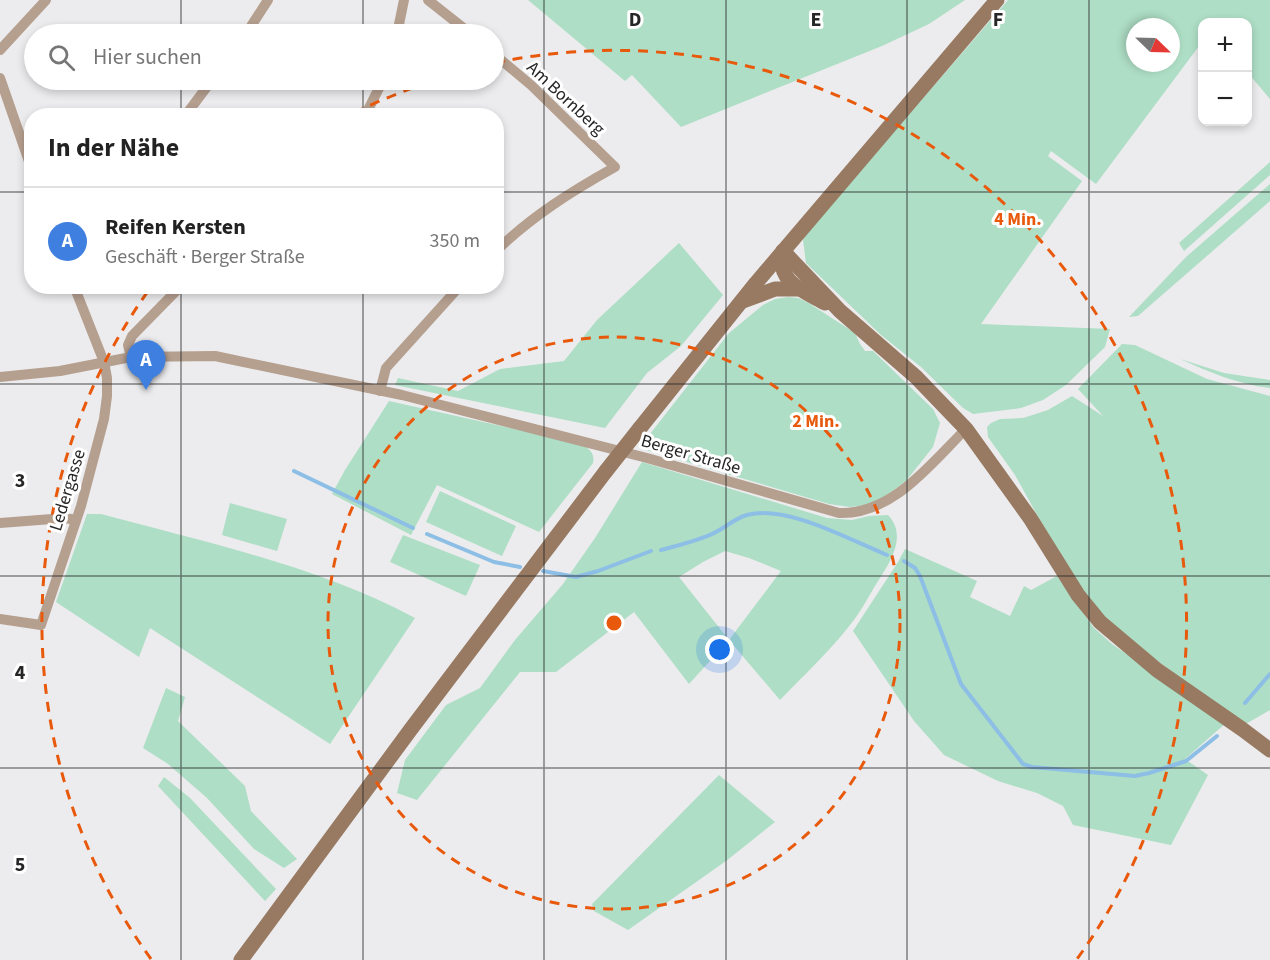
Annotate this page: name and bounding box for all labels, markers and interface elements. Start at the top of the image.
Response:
text: D [629,6,641,34]
text: E [811,6,821,34]
text: F [993,6,1003,34]
north arrow [1126,18,1180,72]
map controls [1198,18,1252,126]
button: + [1198,18,1252,72]
search box [24,24,504,90]
icon: search [45,41,78,74]
text: Hier suchen [93,41,202,73]
street label: Am Bornberg [521,56,610,141]
button: − [1198,72,1252,126]
text: In der Nähe [48,129,179,166]
text: 4 Min. [994,207,1042,232]
text: Reifen Kersten [105,211,246,243]
text: A [62,227,73,255]
text: 350 m [430,227,480,255]
text: Geschäft · Berger Straße [105,243,305,271]
pin: A [126,340,166,390]
text: 2 Min. [792,409,840,434]
street label: Berger Straße [638,428,744,481]
street label: Ledergasse [43,446,92,534]
text: 3 [15,467,25,495]
centre of rings [604,613,624,633]
your location [705,635,734,664]
text: 4 [15,659,26,687]
text: 5 [15,851,25,879]

